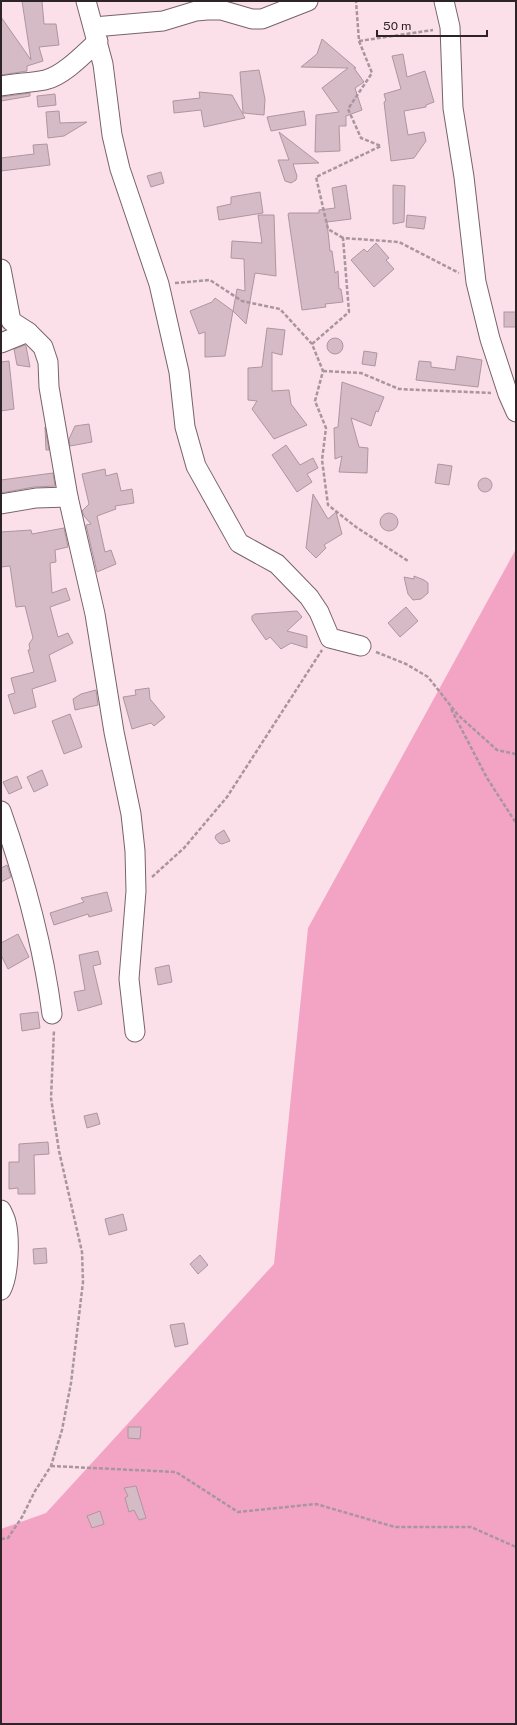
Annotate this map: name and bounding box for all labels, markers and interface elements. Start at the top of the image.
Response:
scale bar [377,12,487,38]
text: 50 m [383,19,411,33]

